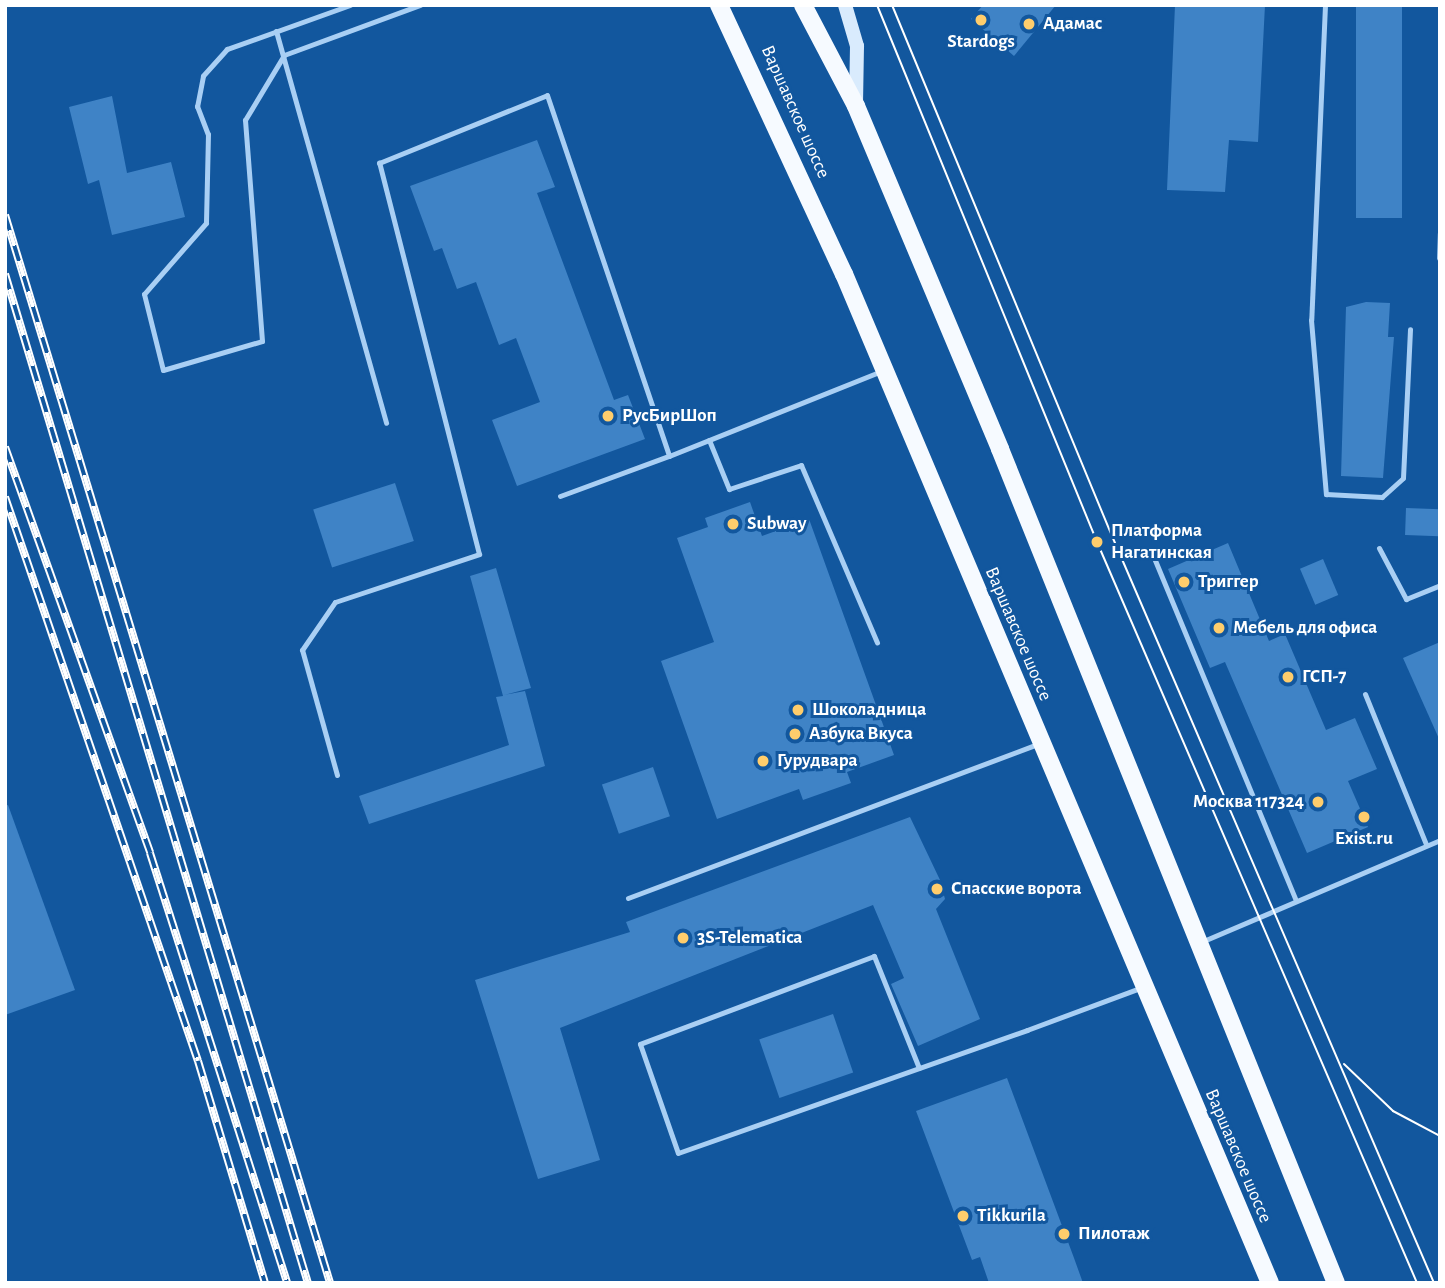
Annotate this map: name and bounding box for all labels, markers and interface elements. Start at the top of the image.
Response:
marker: Stardogs [973,12,989,28]
place label: Адамас [1043,13,1102,35]
marker: Адамас [1021,16,1037,32]
place label: Stardogs [947,31,1015,53]
street label: Варшавское шоссе [755,42,835,182]
place label: РусБирШоп [622,405,717,427]
marker: РусБирШоп [600,408,616,424]
place label: Subway [747,513,807,535]
marker: Subway [725,516,741,532]
place label: Платформа Нагатинская [1111,520,1212,564]
marker: Платформа Нагатинская [1089,534,1105,550]
street label: Варшавское шоссе [979,564,1057,704]
place label: Триггер [1198,571,1259,593]
marker: Триггер [1176,574,1192,590]
place label: Мебель для офиса [1233,617,1377,639]
marker: Мебель для офиса [1211,620,1227,636]
place label: ГСП-7 [1302,666,1346,688]
marker: ГСП-7 [1280,669,1296,685]
place label: Шоколадница [812,699,926,721]
marker: Шоколадница [790,702,806,718]
place label: Азбука Вкуса [809,723,913,745]
marker: Азбука Вкуса [787,726,803,742]
place label: Гурудвара [777,750,858,772]
marker: Гурудвара [755,753,771,769]
place label: Москва 117324 [1193,791,1304,813]
marker: Москва 117324 [1310,794,1326,810]
marker: Exist.ru [1356,809,1372,825]
place label: Exist.ru [1335,828,1393,850]
place label: Спасские ворота [951,878,1081,900]
marker: Спасские ворота [929,881,945,897]
place label: 3S-Telematica [697,927,802,949]
marker: 3S-Telematica [675,930,691,946]
street label: Варшавское шоссе [1199,1086,1277,1226]
place label: Tikkurila [977,1205,1046,1227]
marker: Tikkurila [955,1208,971,1224]
place label: Пилотаж [1078,1223,1150,1245]
marker: Пилотаж [1056,1226,1072,1242]

